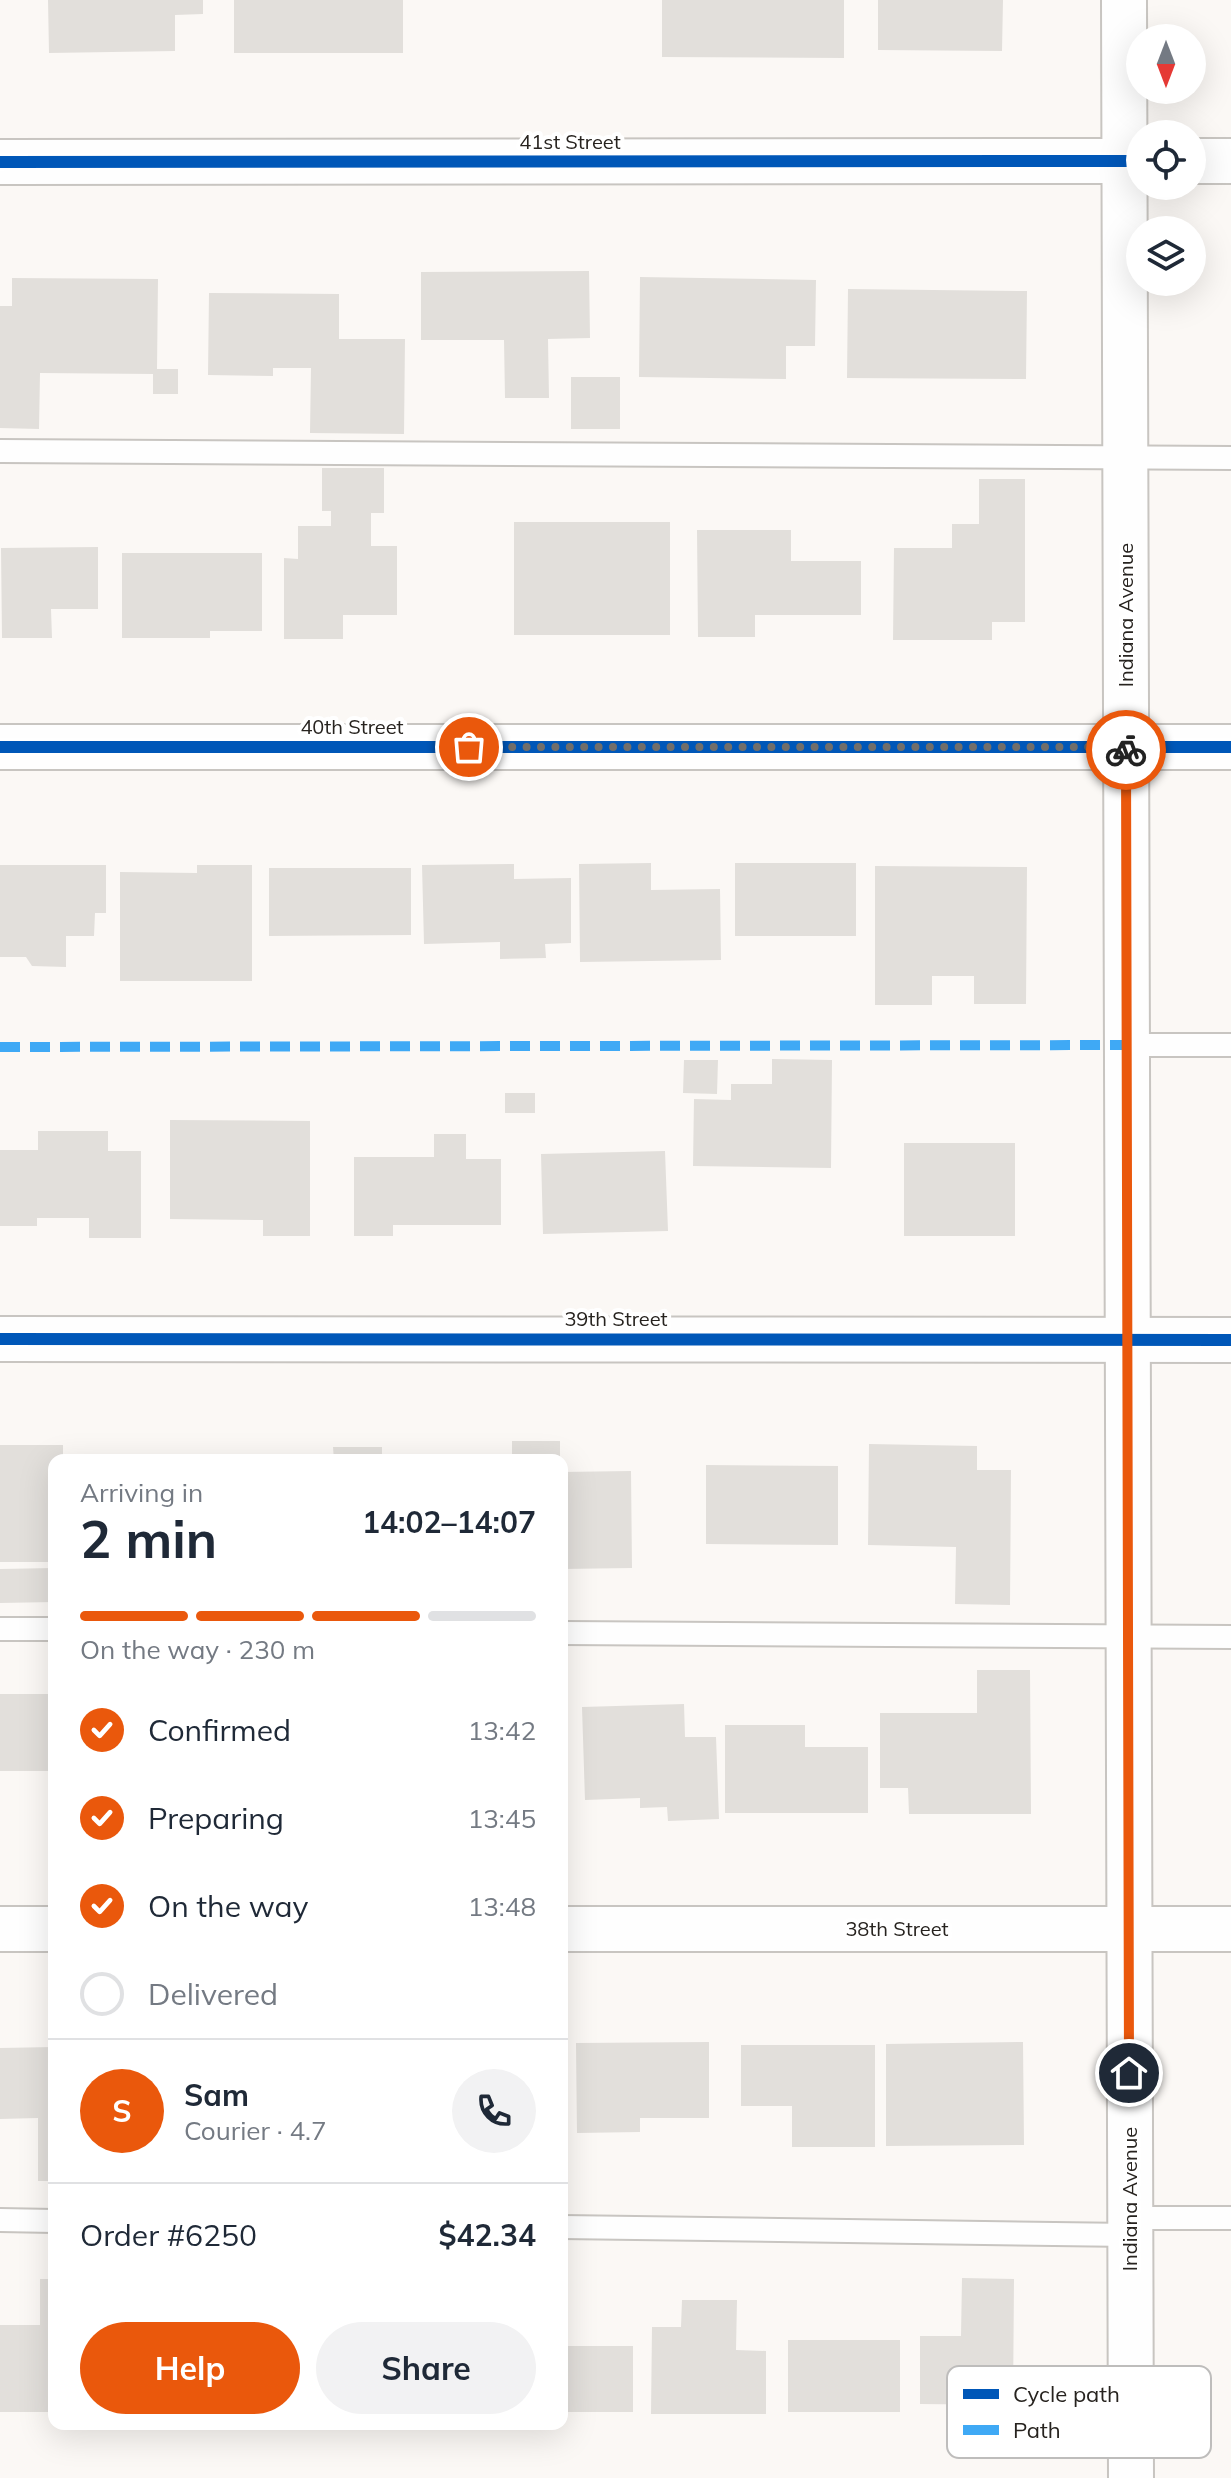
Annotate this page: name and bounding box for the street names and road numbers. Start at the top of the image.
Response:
street label: 41st Street [519,129,621,154]
street label: Indiana Avenue [1113,543,1138,687]
street label: 40th Street [300,714,404,739]
street label: 39th Street [564,1306,668,1331]
street label: 38th Street [845,1916,949,1941]
street label: Indiana Avenue [1117,2127,1142,2271]

